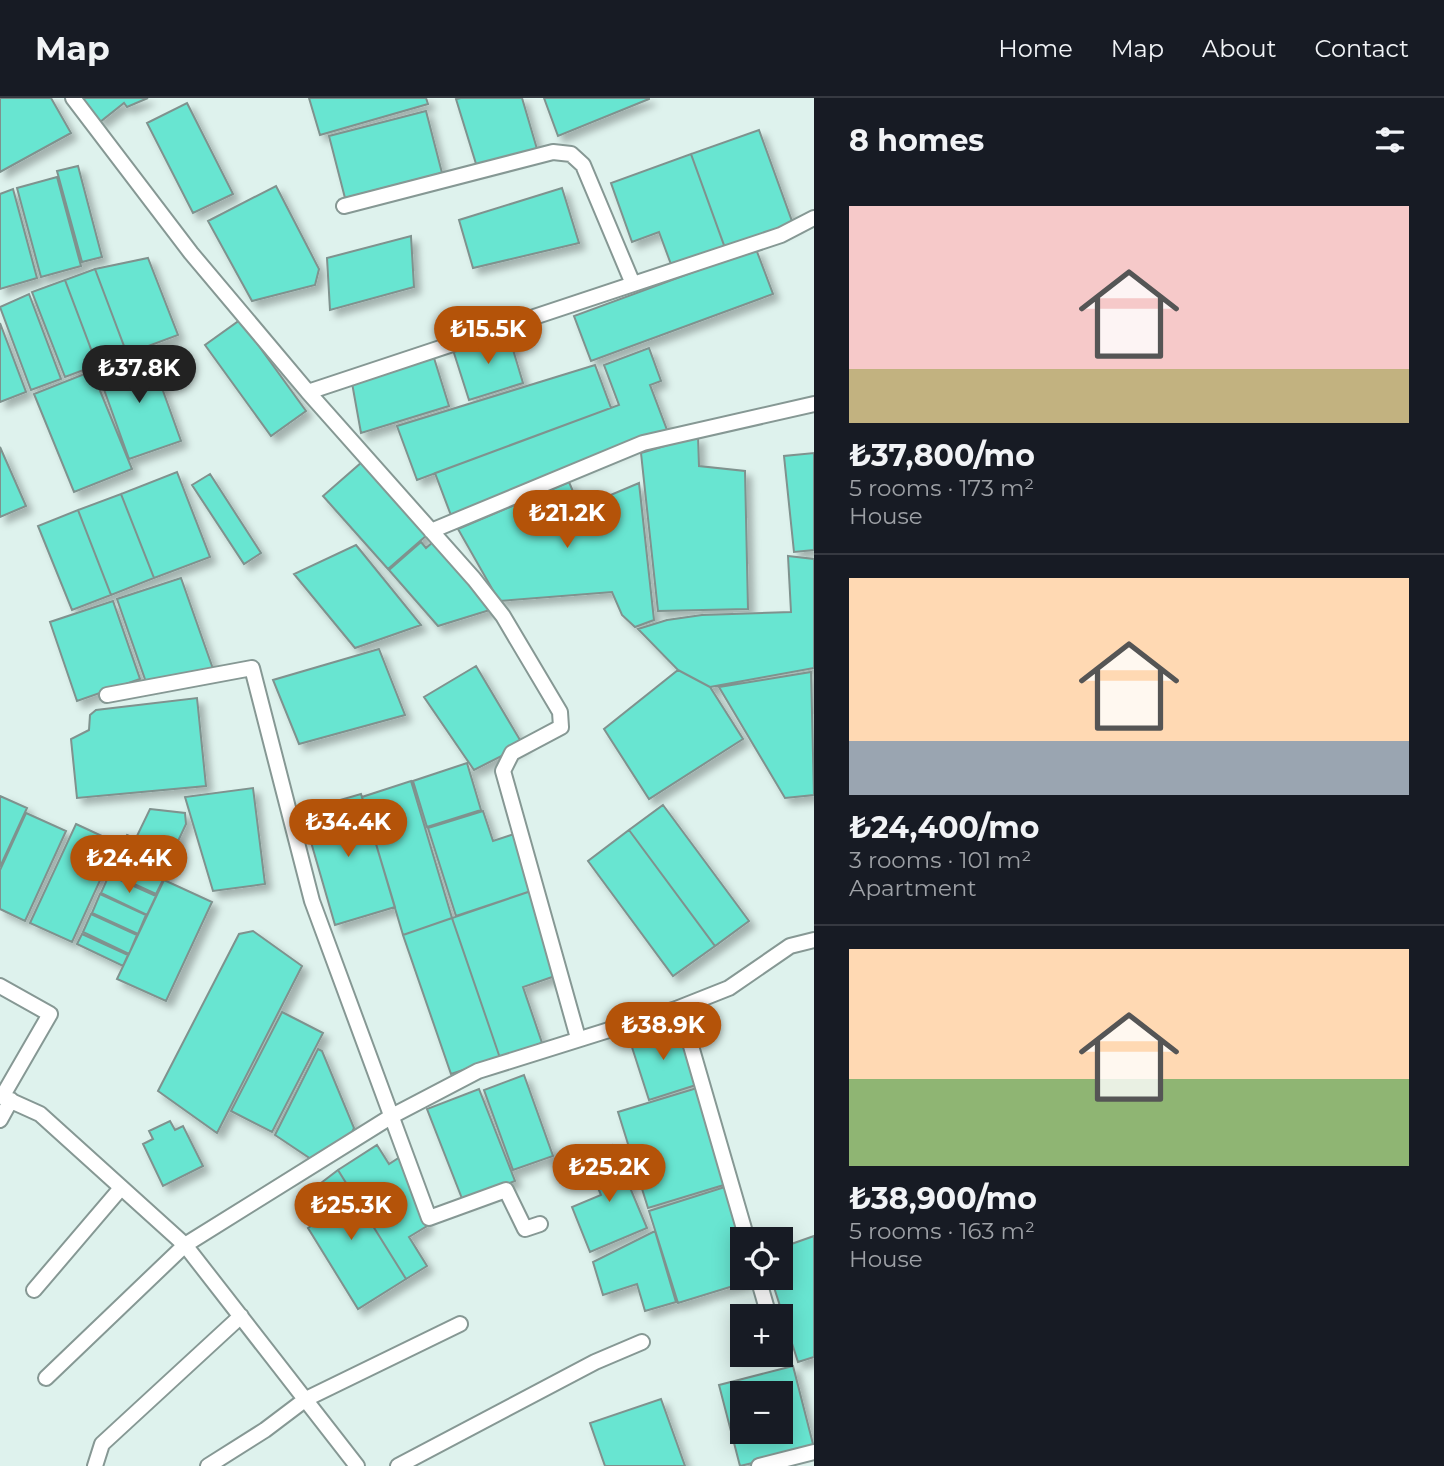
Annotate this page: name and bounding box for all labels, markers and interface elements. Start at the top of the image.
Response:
text: Map [35,28,110,68]
text: Home [998,34,1073,63]
text: Map [1111,34,1164,63]
text: About [1202,34,1276,63]
text: Contact [1314,34,1409,63]
icon: filters [1371,121,1409,159]
text: 8 homes [849,122,984,159]
icon: home [1066,251,1192,377]
pin: ₺15.5K [431,306,545,366]
text: ₺15.5K [450,315,526,343]
pin: ₺37.8K [82,345,196,405]
text: ₺37.8K [98,354,180,382]
text: ₺37,800/mo [849,437,1035,474]
text: 5 rooms · 173 m² [849,474,1034,502]
pin: ₺21.2K [510,490,624,550]
text: ₺21.2K [529,499,605,527]
text: House [849,502,923,530]
icon: home [1066,623,1192,749]
pin: ₺34.4K [291,800,405,859]
text: ₺34.4K [305,808,391,836]
text: ₺24,400/mo [849,809,1039,846]
pin: ₺24.4K [72,836,186,895]
text: ₺24.4K [86,844,172,872]
text: 3 rooms · 101 m² [849,846,1031,874]
text: Apartment [849,874,977,902]
icon: home [1066,994,1192,1120]
pin: ₺38.9K [606,1002,720,1062]
text: ₺38.9K [621,1011,705,1039]
pin: ₺25.2K [552,1144,666,1204]
text: ₺25.2K [569,1153,649,1181]
text: ₺38,900/mo [849,1180,1037,1217]
pin: ₺25.3K [294,1182,408,1242]
text: ₺25.3K [311,1191,391,1219]
text: 5 rooms · 163 m² [849,1217,1035,1245]
map controls [730,1227,793,1444]
button: locate [730,1227,793,1290]
text: House [849,1245,923,1273]
button: + [730,1304,793,1367]
button: − [730,1381,793,1444]

